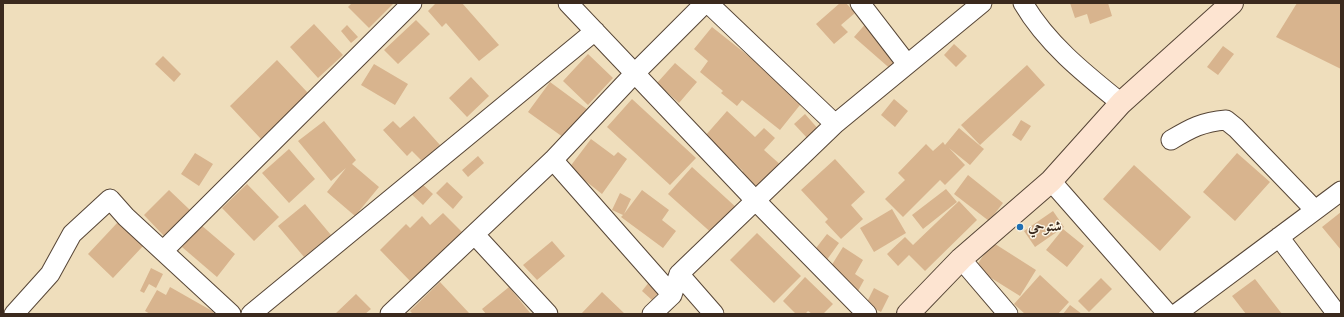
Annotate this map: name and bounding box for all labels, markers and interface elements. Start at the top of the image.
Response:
place label: شتوحي [1028,218,1062,236]
marker: شتوحي [1015,222,1025,232]

